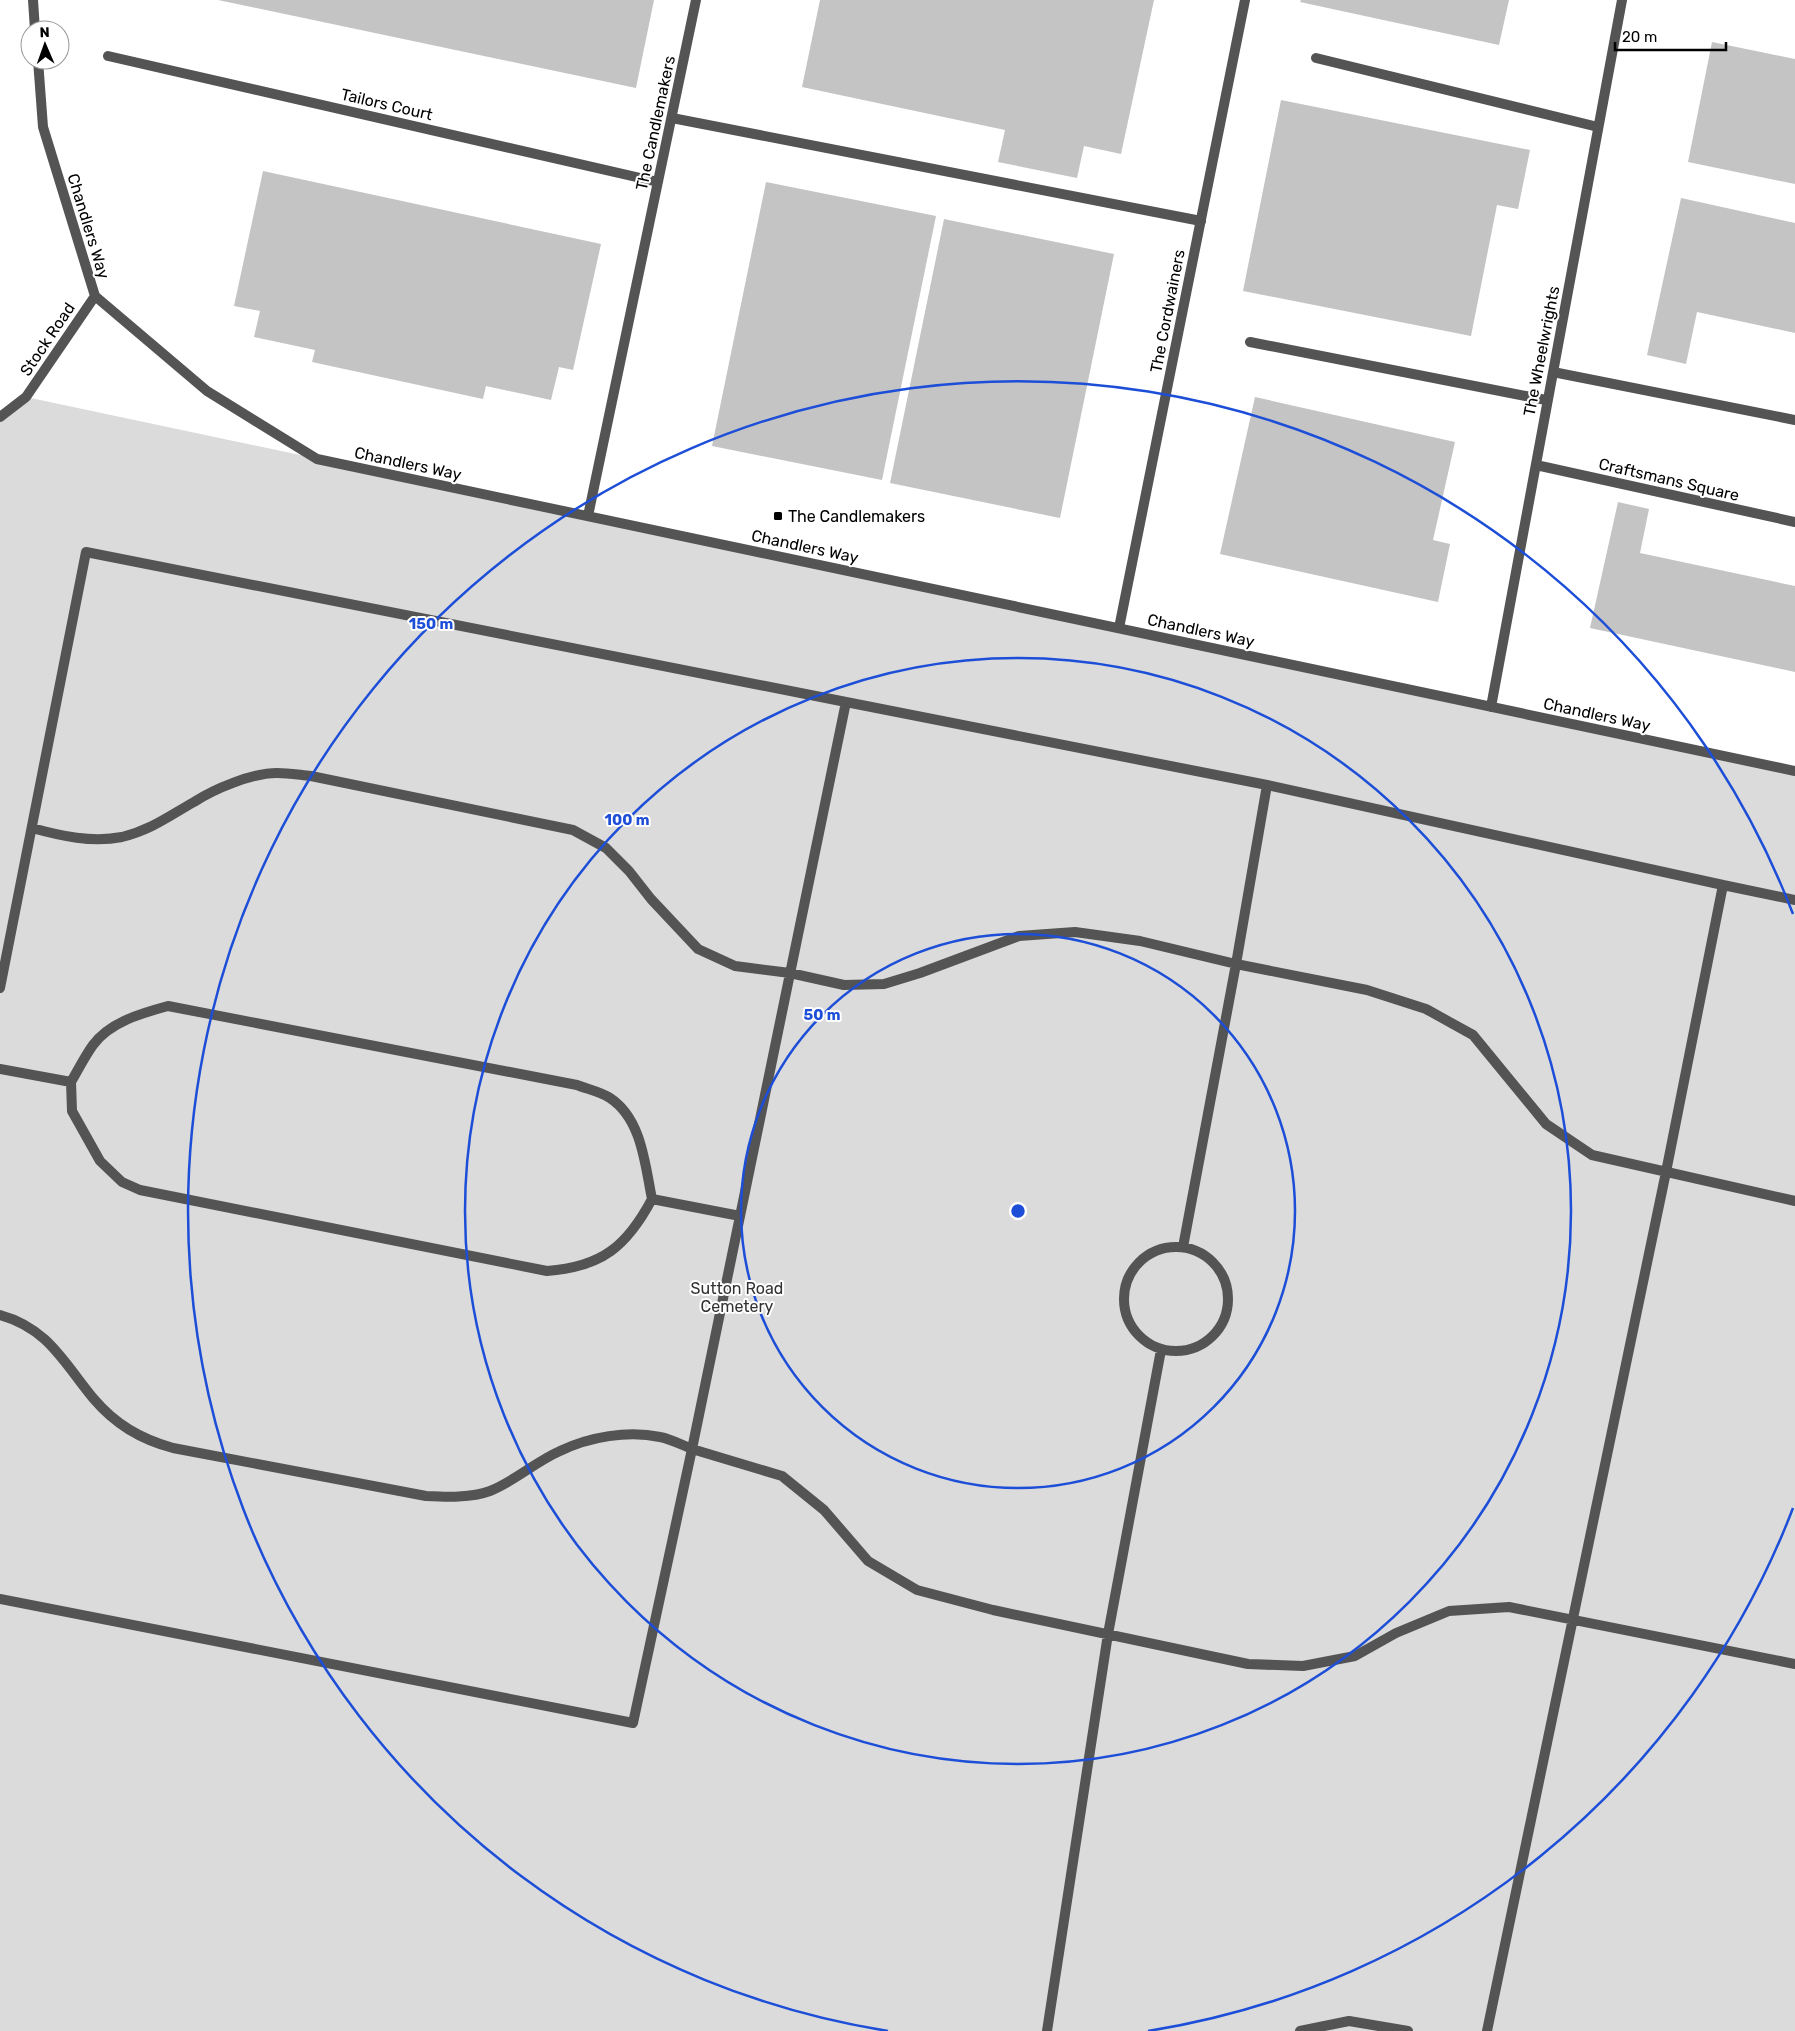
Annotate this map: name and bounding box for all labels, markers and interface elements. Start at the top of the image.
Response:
north arrow [20,20,70,70]
scale bar [1615,20,1726,52]
text: N [39,24,50,41]
text: 20 m [1622,28,1657,46]
street label: The Candlemakers [632,54,679,192]
street label: Tailors Court [339,85,435,124]
street label: Chandlers Way [63,171,114,281]
street label: The Cordwainers [1146,248,1189,374]
street label: The Wheelwrights [1520,284,1563,418]
street label: Stock Road [16,299,79,379]
street label: Chandlers Way [353,443,463,484]
street label: Craftsmans Square [1597,454,1741,505]
place label: The Candlemakers [788,507,925,526]
marker: The Candlemakers [772,510,784,522]
street label: Chandlers Way [750,526,860,567]
street label: Chandlers Way [1146,610,1256,651]
text: 150 m [409,615,453,633]
street label: Chandlers Way [1542,694,1652,735]
text: 100 m [605,811,649,829]
text: 50 m [804,1006,840,1024]
centre of rings [1009,1202,1027,1220]
park label: Sutton Road Cemetery [691,1279,783,1316]

